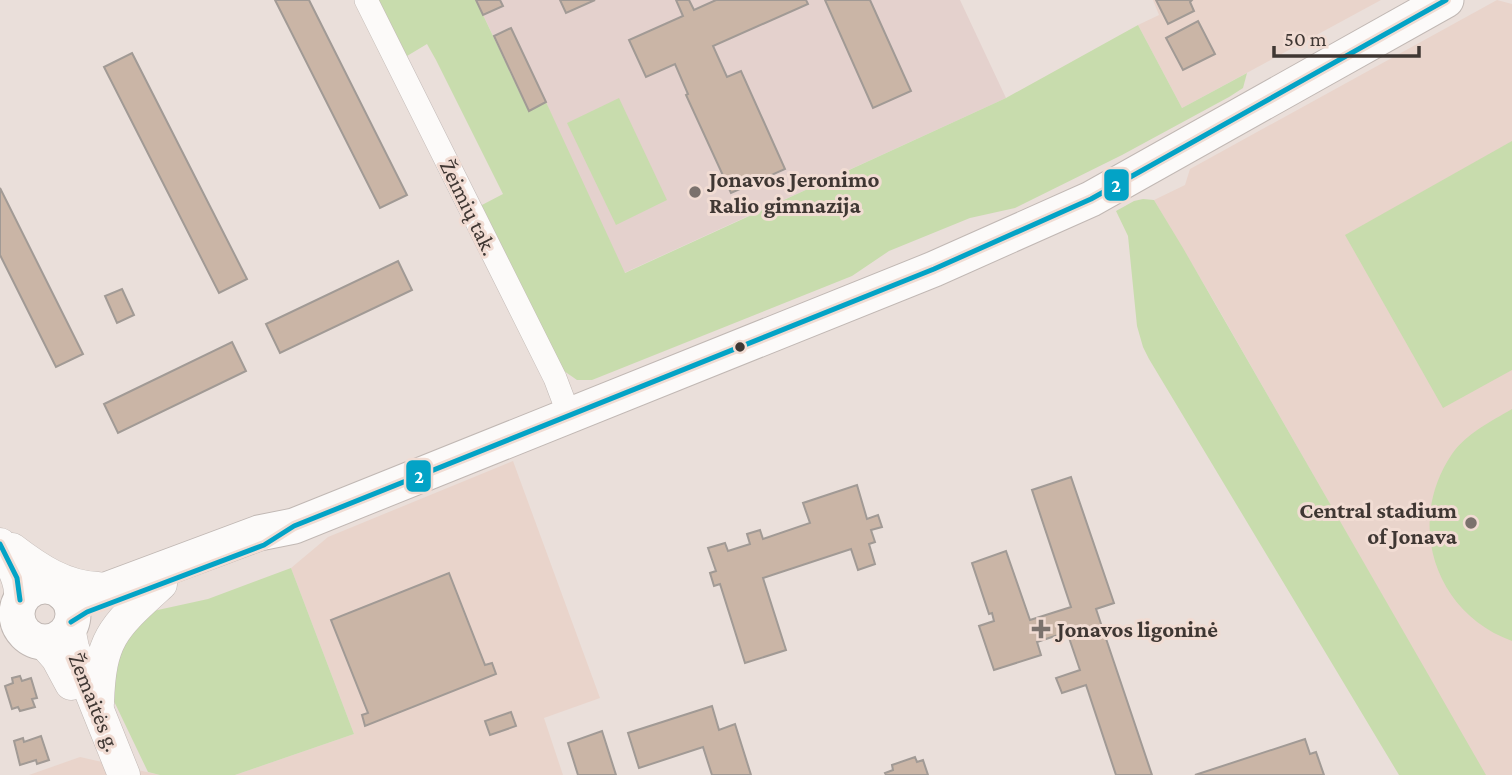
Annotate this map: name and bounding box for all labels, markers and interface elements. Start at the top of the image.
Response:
scale bar [1274,14,1419,58]
text: 50 m [1284,27,1327,51]
street label: Žeimių tak. [435,155,503,259]
place label: Jonavos Jeronimo Ralio gimnazija [707,166,879,218]
line badge: 2 [1103,168,1130,202]
text: 2 [1111,175,1121,196]
marker: Jonavos Jeronimo Ralio gimnazija [687,184,703,200]
unlabelled marker [733,340,747,354]
line badge: 2 [405,459,432,493]
text: 2 [414,466,424,487]
place label: Central stadium of Jonava [1299,497,1458,549]
marker: Central stadium of Jonava [1463,515,1479,531]
place label: Jonavos ligoninė [1055,616,1218,642]
marker: Jonavos ligoninė [1031,619,1051,639]
street label: Žemaitės g. [63,649,127,755]

